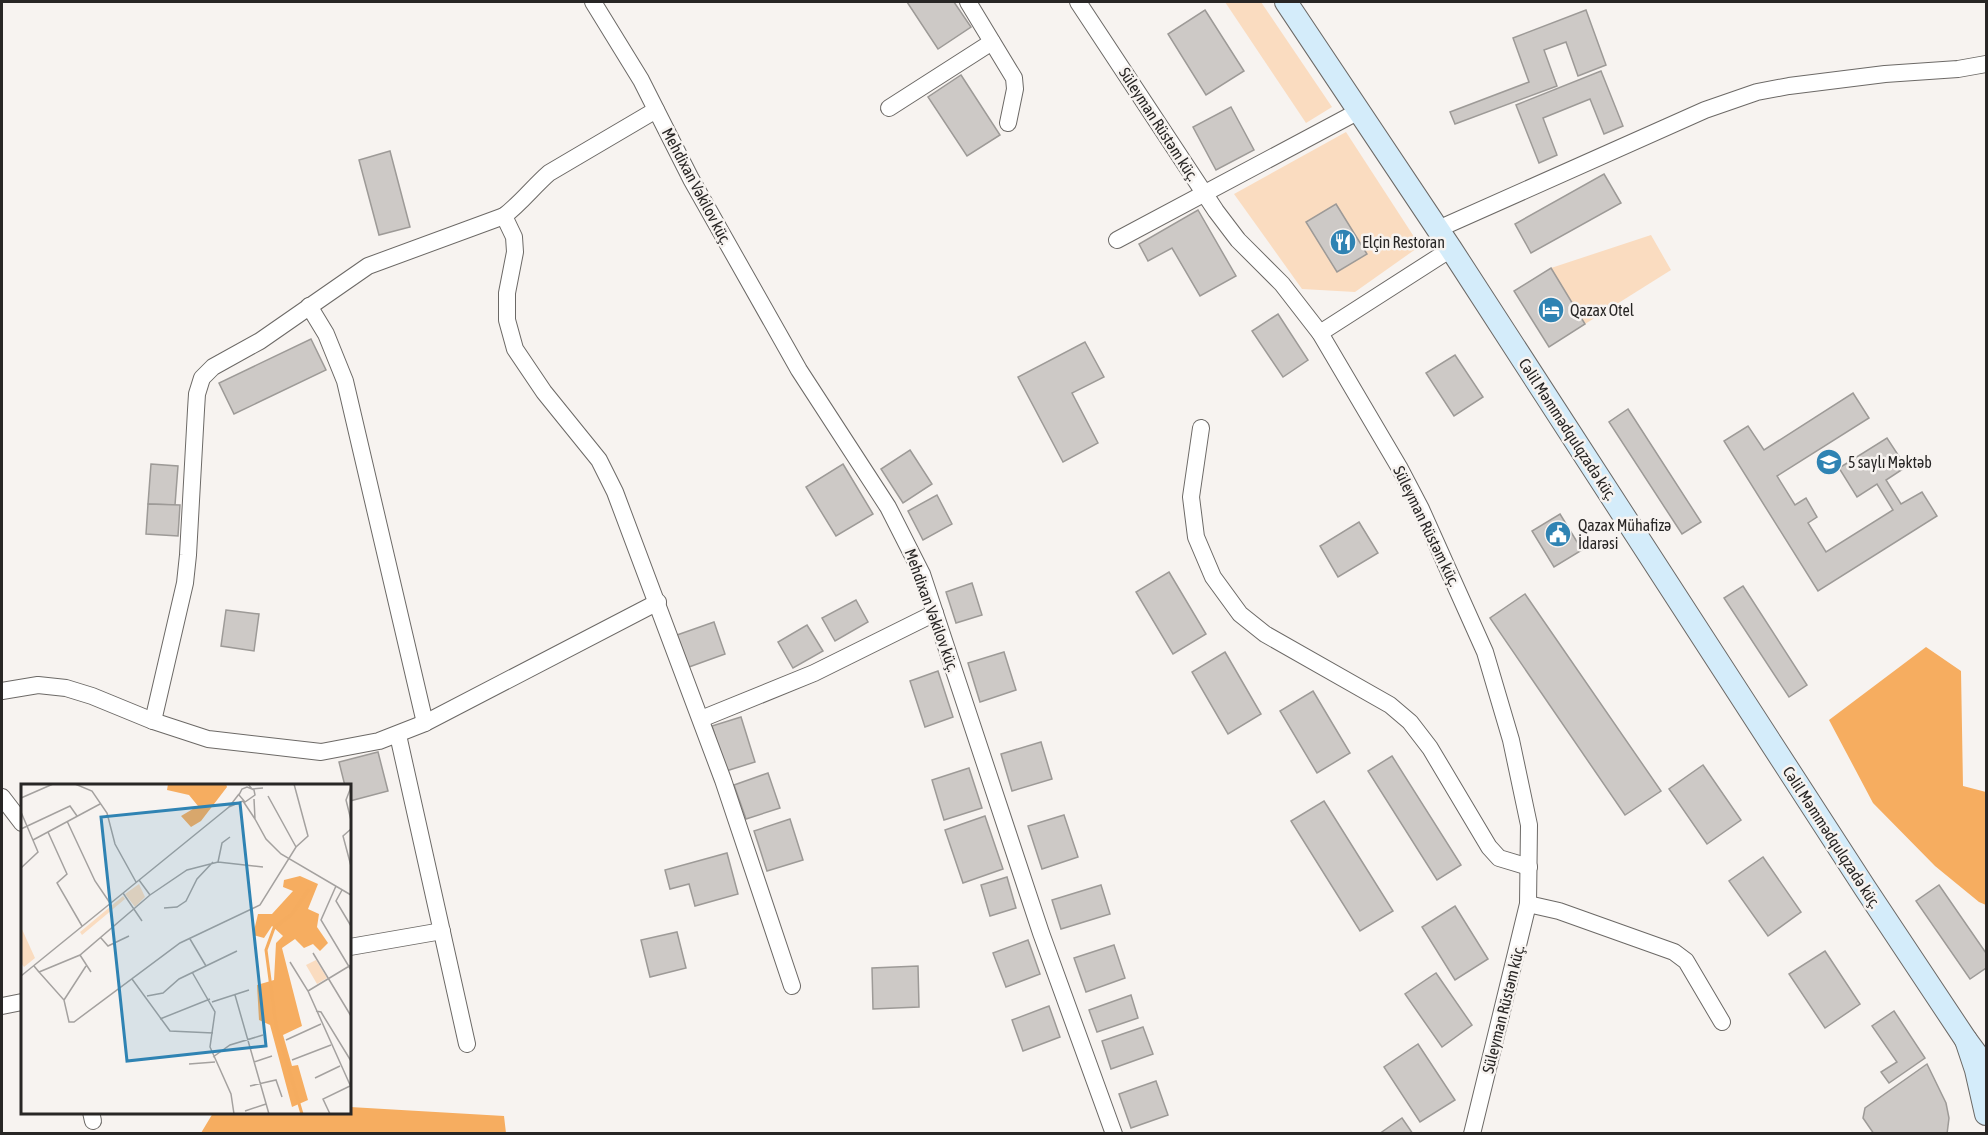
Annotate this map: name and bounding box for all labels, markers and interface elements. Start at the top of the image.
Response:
street label: Süleyman Rüstəm küç. [1115,64,1202,185]
street label: Mehdixan Vəkilov küç. [658,125,735,248]
restaurant icon: Elçin Restoran [1328,227,1358,257]
place label: Elçin Restoran [1362,233,1445,252]
hotel icon: Qazax Otel [1536,295,1566,325]
place label: Qazax Otel [1570,301,1635,319]
street label: Cəlil Məmmədqulqzadə küç. [1515,355,1621,504]
school or university icon: 5 saylı Məktəb [1814,447,1844,477]
place label: 5 saylı Məktəb [1848,453,1932,472]
street label: Süleyman Rüstəm küç. [1389,463,1464,590]
place label: Qazax Mühafizə İdarəsi [1578,516,1671,552]
public building icon: Qazax Mühafizə İdarəsi [1543,519,1573,549]
street label: Mehdixan Vəkilov küç. [900,546,963,674]
street label: Cəlil Məmmədqulqzadə küç. [1779,763,1885,912]
inset map [21,784,351,1114]
street label: Süleyman Rüstəm küç. [1478,943,1529,1075]

